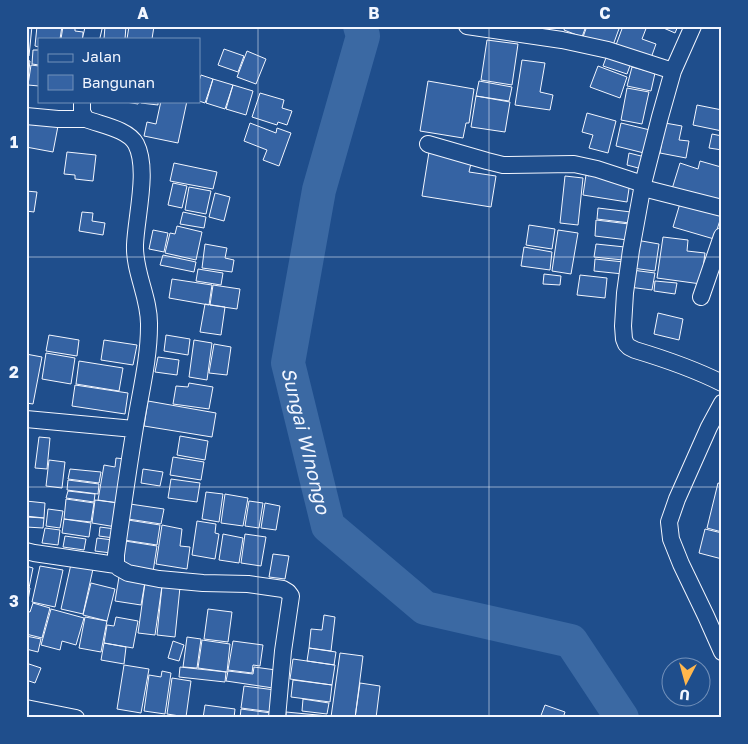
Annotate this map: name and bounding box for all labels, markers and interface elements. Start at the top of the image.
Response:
text: A [137,3,149,23]
text: B [368,3,380,23]
text: C [599,3,611,23]
legend [38,38,200,102]
text: Jalan [82,47,121,65]
text: Bangunan [82,73,155,91]
text: 1 [10,132,18,152]
text: 2 [9,362,19,382]
water label: Sungai WInongo [278,365,336,517]
text: 3 [9,591,19,611]
north arrow [660,656,710,706]
text: U [679,686,691,704]

